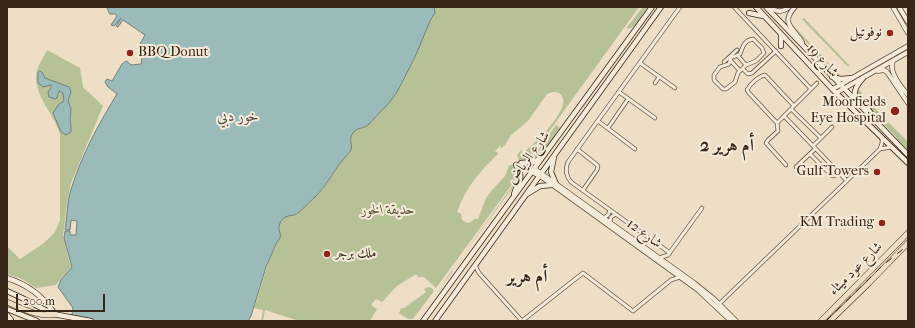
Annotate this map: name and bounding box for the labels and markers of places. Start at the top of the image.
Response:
place label: نوفوتيل [850,25,882,41]
marker: نوفوتيل [885,28,895,38]
place label: BBQ Donut [138,45,208,61]
marker: BBQ Donut [125,48,135,58]
place label: Moorfields Eye Hospital [811,95,886,128]
marker: Moorfields Eye Hospital [889,105,901,117]
place label: Gulf Towers [797,164,869,180]
marker: Gulf Towers [872,167,882,177]
place label: KM Trading [800,215,874,231]
marker: KM Trading [877,218,887,228]
place label: ملك برجر [335,246,377,262]
marker: ملك برجر [322,249,332,259]

